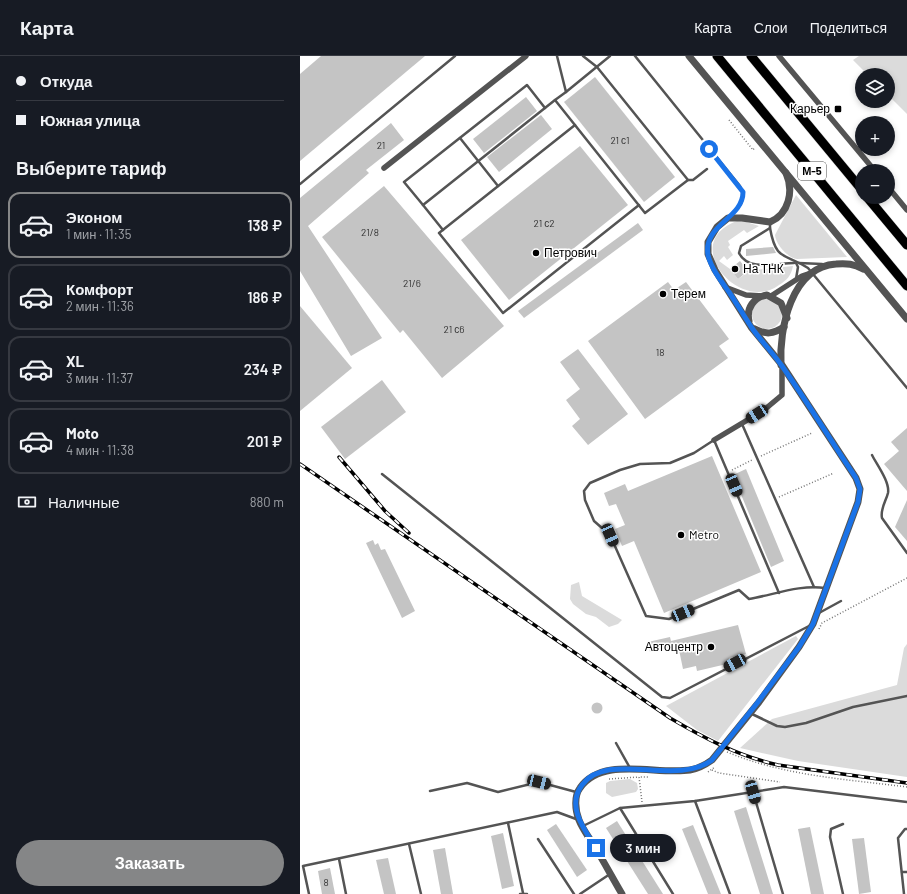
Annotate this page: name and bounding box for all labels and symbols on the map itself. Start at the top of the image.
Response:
place label: Карьер [790,101,830,116]
marker: Карьер [833,104,843,114]
house number: 21 с1 [610,134,630,146]
house number: 21 [377,139,385,151]
route start [700,140,718,158]
road number: М-5 [798,162,826,180]
house number: 21 с2 [533,217,555,229]
house number: 21/8 [361,226,379,238]
place label: Петрович [544,245,597,260]
marker: Петрович [531,248,541,258]
place label: На ТНК [743,261,784,275]
marker: На ТНК [730,264,740,274]
house number: 21/6 [403,277,421,289]
place label: Терем [671,286,706,301]
marker: Терем [658,289,668,299]
house number: 21 с6 [444,323,464,335]
house number: 18 [656,346,664,358]
car [744,402,770,426]
car [724,472,744,498]
car [600,522,620,548]
place label: Metro [689,527,719,541]
marker: Metro [676,530,686,540]
car [670,603,696,623]
place label: Автоцентр [645,639,703,654]
marker: Автоцентр [706,642,716,652]
car [722,652,748,674]
car [526,773,552,791]
car [744,779,762,805]
callout: 3 мин [610,834,676,862]
route end [587,839,605,857]
house number: 8 [323,876,329,888]

